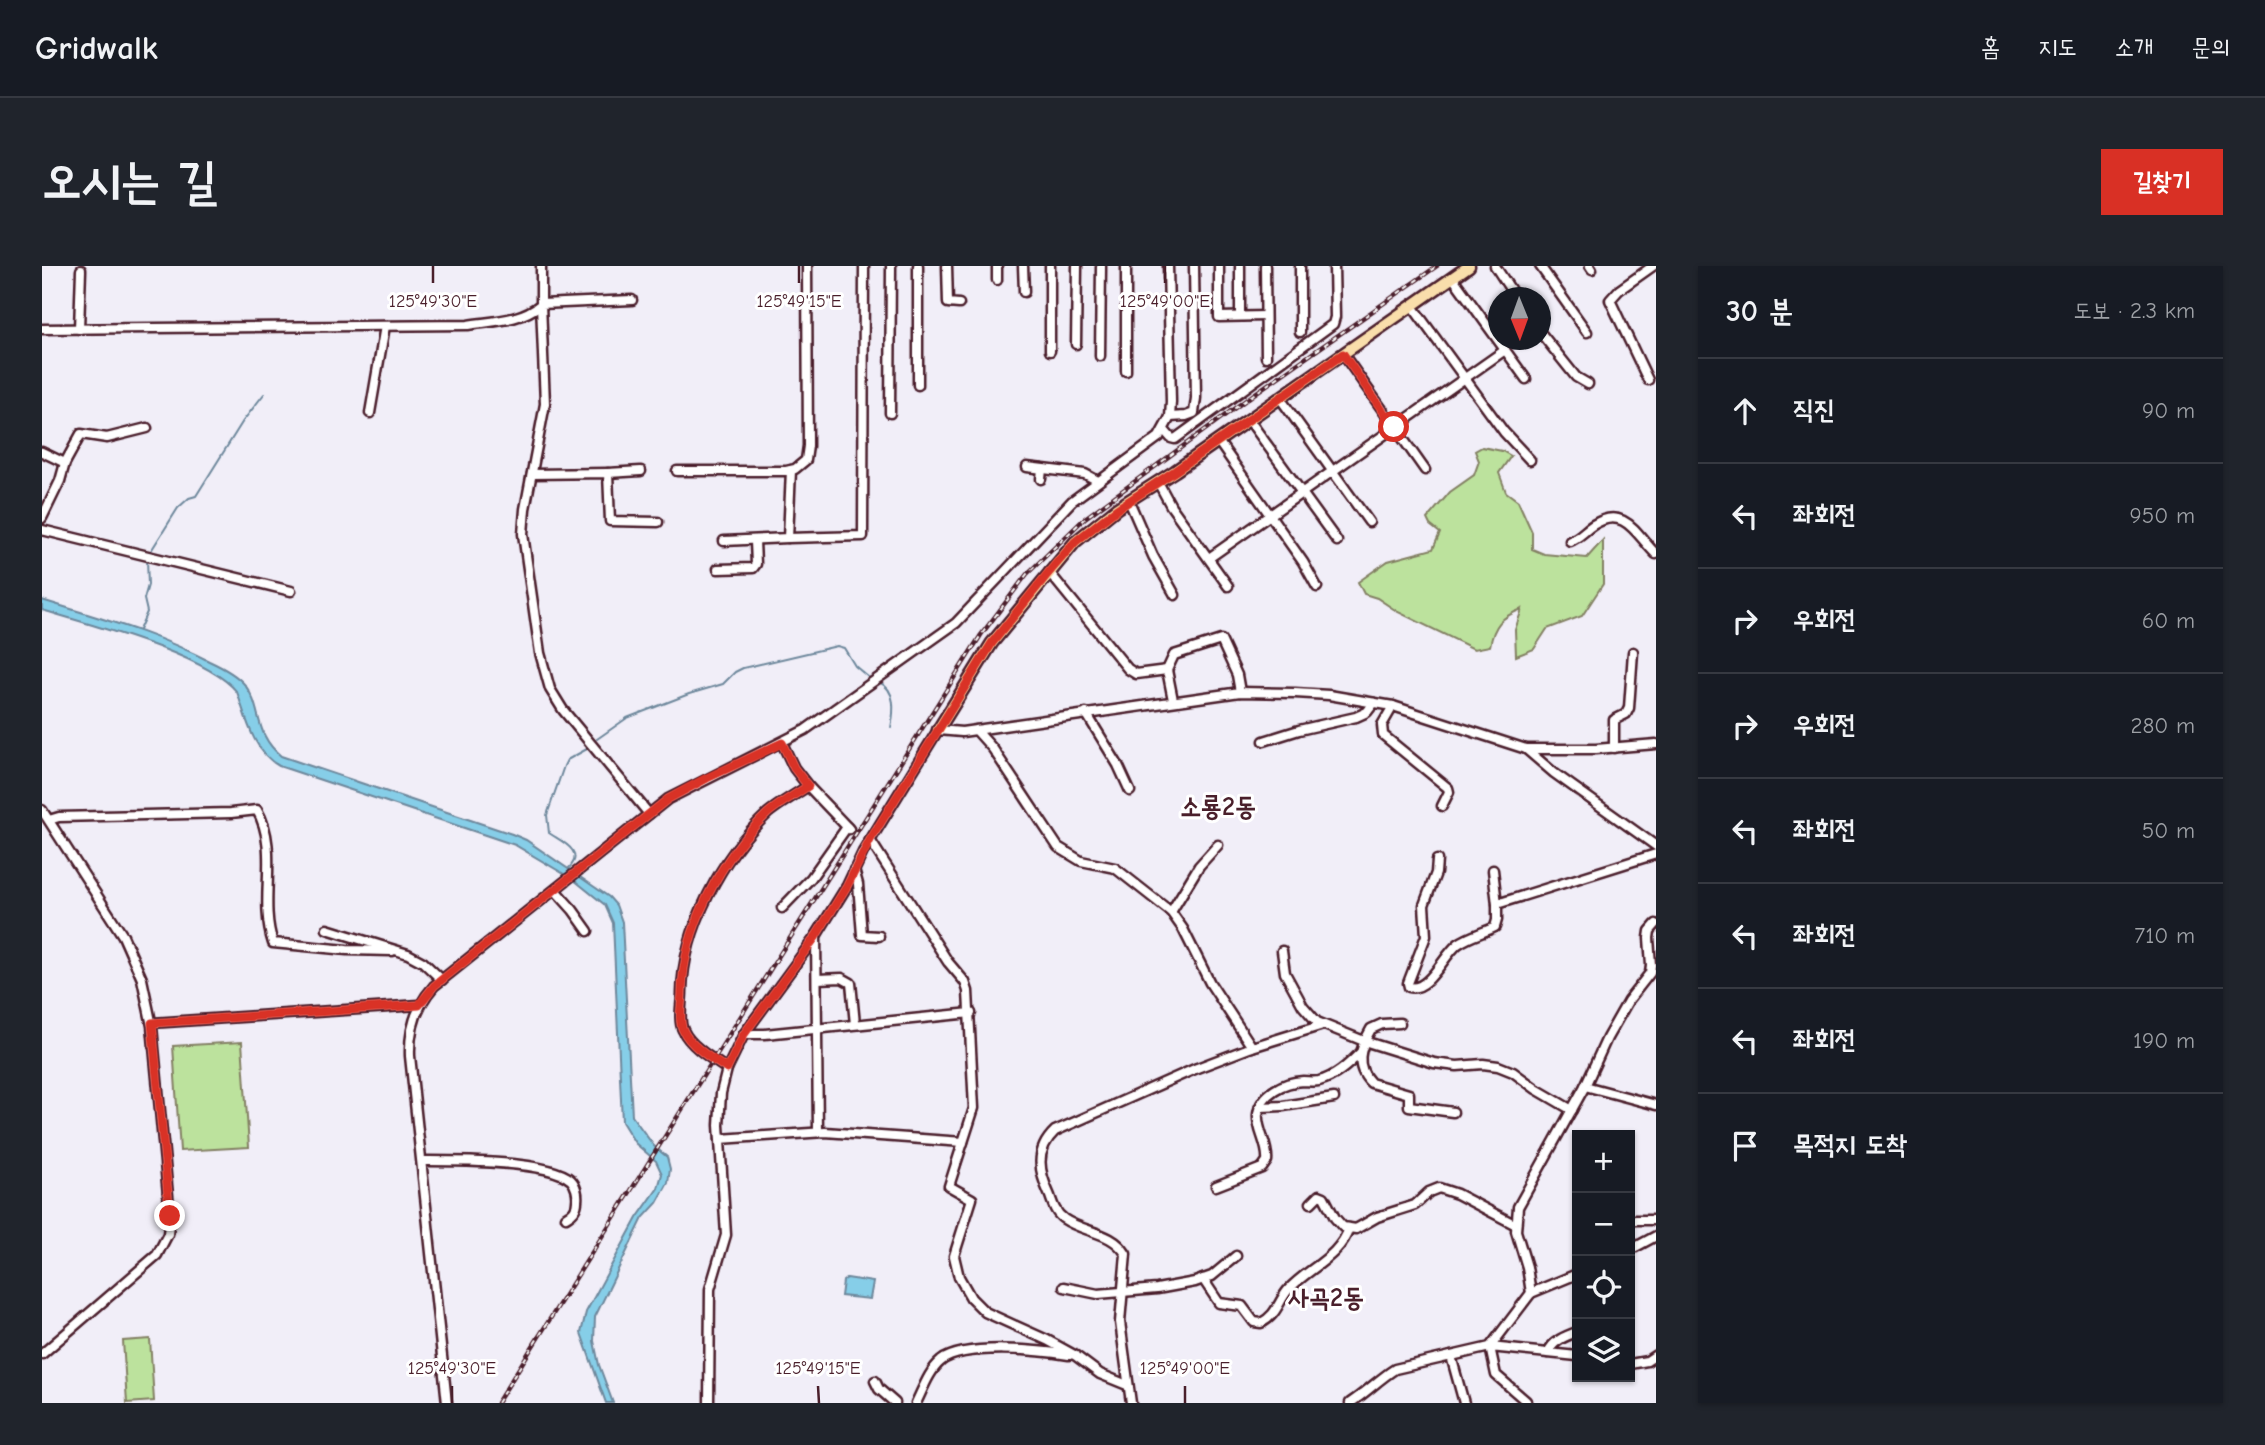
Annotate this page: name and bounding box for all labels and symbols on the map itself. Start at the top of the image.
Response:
north arrow [1488,287,1551,350]
text: 125°49'30"E [389,291,477,312]
text: 125°49'15"E [756,291,842,312]
text: 125°49'00"E [1120,291,1210,312]
route start [1378,411,1409,442]
district label: 소룡2동 [1180,792,1256,822]
route end [154,1200,185,1231]
district label: 사곡2동 [1287,1283,1364,1313]
text: 125°49'30"E [408,1358,496,1379]
text: 125°49'15"E [775,1358,861,1379]
text: 125°49'00"E [1140,1358,1230,1379]

